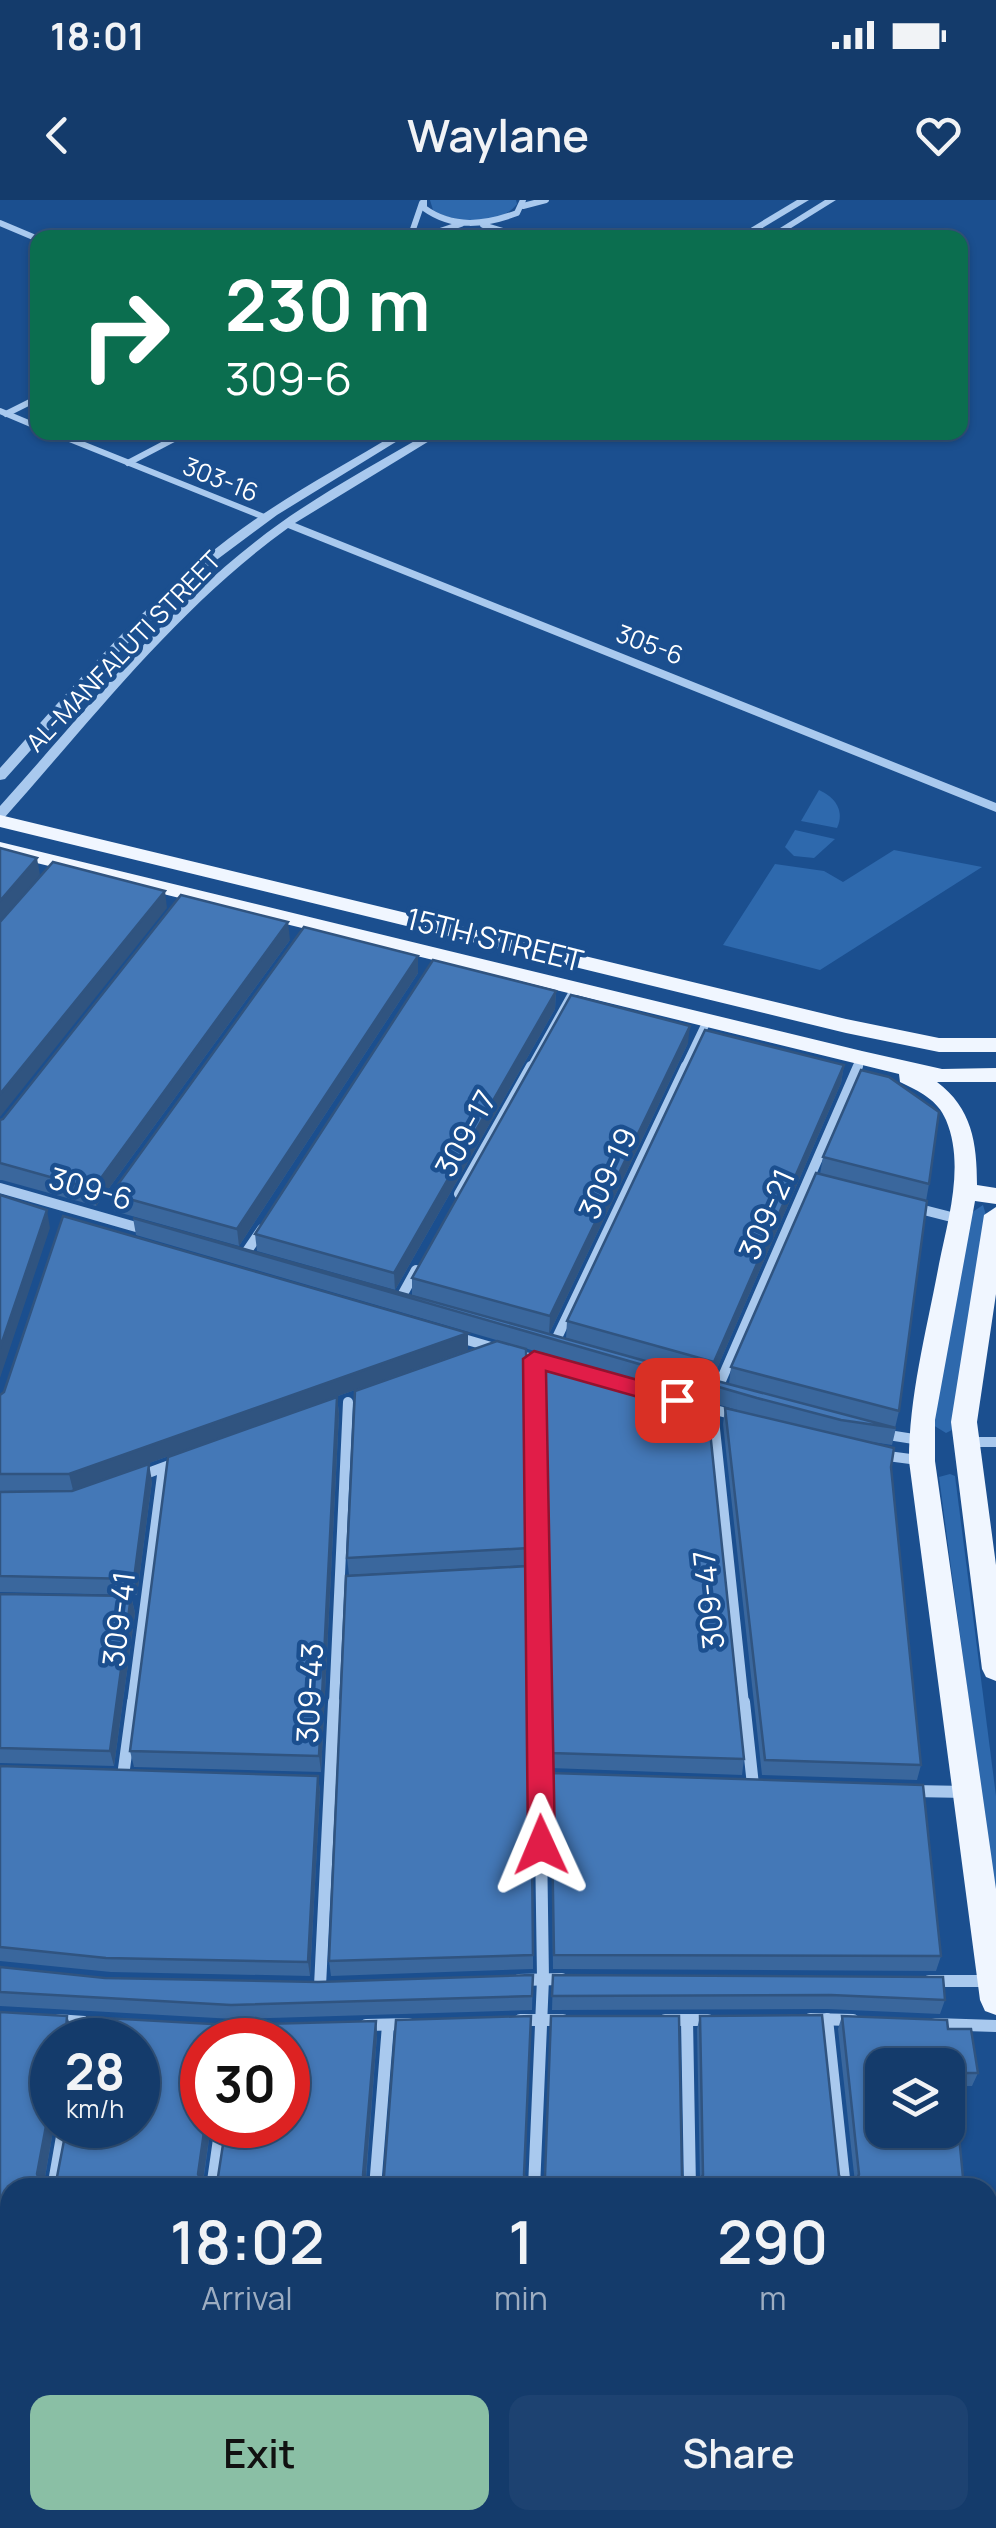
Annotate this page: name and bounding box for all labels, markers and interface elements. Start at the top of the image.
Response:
text: 18:01 [50,9,145,61]
text: Waylane [407,104,589,166]
icon: back [30,108,85,163]
icon: heart [911,108,966,163]
text: 230 m [225,256,430,352]
icon: right [60,270,190,400]
text: 309-6 [225,347,352,409]
street label: 303-16 [178,448,264,510]
street label: AL-MANFALUTI STREET [18,543,228,759]
street label: 305-6 [611,615,689,673]
street label: 15TH STREET [402,897,588,981]
street label: 309-17 [425,1082,505,1184]
street label: 309-19 [568,1121,646,1225]
street label: 309-6 [45,1157,137,1219]
street label: 309-21 [728,1162,804,1266]
pin [635,1358,720,1443]
icon: arrive [650,1373,705,1428]
street label: 309-47 [682,1549,734,1651]
street label: 309-41 [92,1569,144,1669]
street label: 309-43 [286,1642,332,1744]
position arrow [489,1793,593,1897]
speed limit sign: 30 [180,2018,310,2148]
text: 28 [65,2037,125,2105]
map controls [865,2048,965,2148]
button: layers [865,2048,965,2148]
text: km/h [66,2091,124,2126]
text: 18:02 [170,2200,324,2282]
text: 1 [508,2200,534,2282]
text: 290 [717,2200,828,2282]
text: Arrival [201,2276,293,2320]
text: min [494,2276,548,2320]
text: m [759,2276,786,2320]
button: Exit [30,2395,489,2510]
button: Share [509,2395,968,2510]

